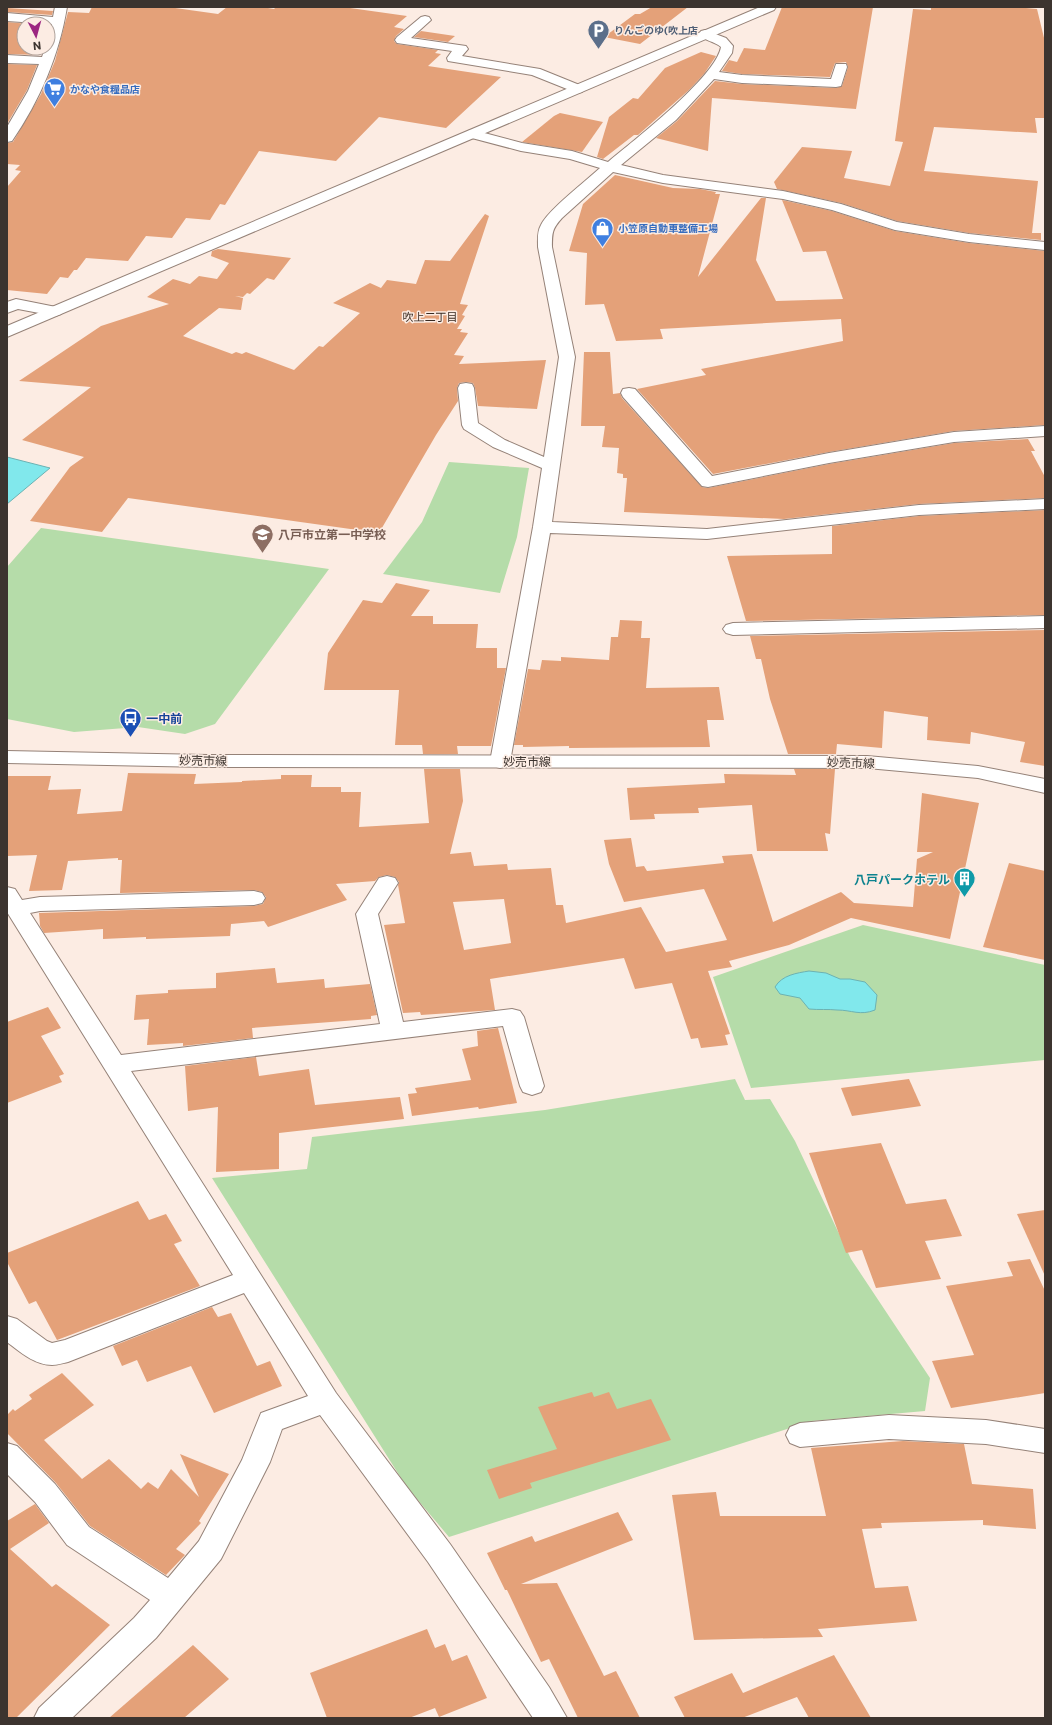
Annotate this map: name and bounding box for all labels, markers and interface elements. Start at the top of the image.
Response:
north arrow [16,16,56,56]
parking icon: りんごのゆ(吹上店 [585,17,611,50]
place label: りんごのゆ(吹上店 [614,24,698,36]
text: N [32,40,42,53]
supermarket icon: かなや食糧品店 [41,76,67,109]
place label: かなや食糧品店 [70,83,140,95]
shop icon: 小笠原自動車整備工場 [589,215,615,248]
place label: 小笠原自動車整備工場 [618,222,718,234]
district label: 吹上二丁目 [403,310,458,323]
school or university icon: 八戸市立第一中学校 [250,521,276,554]
place label: 八戸市立第一中学校 [278,527,386,541]
bus stop icon: 一中前 [117,705,143,738]
place label: 一中前 [146,711,182,725]
street label: 妙売市線 [179,753,227,767]
street label: 妙売市線 [503,754,551,768]
street label: 妙売市線 [827,754,875,770]
building icon: 八戸パークホテル [952,866,978,899]
place label: 八戸パークホテル [854,872,950,886]

